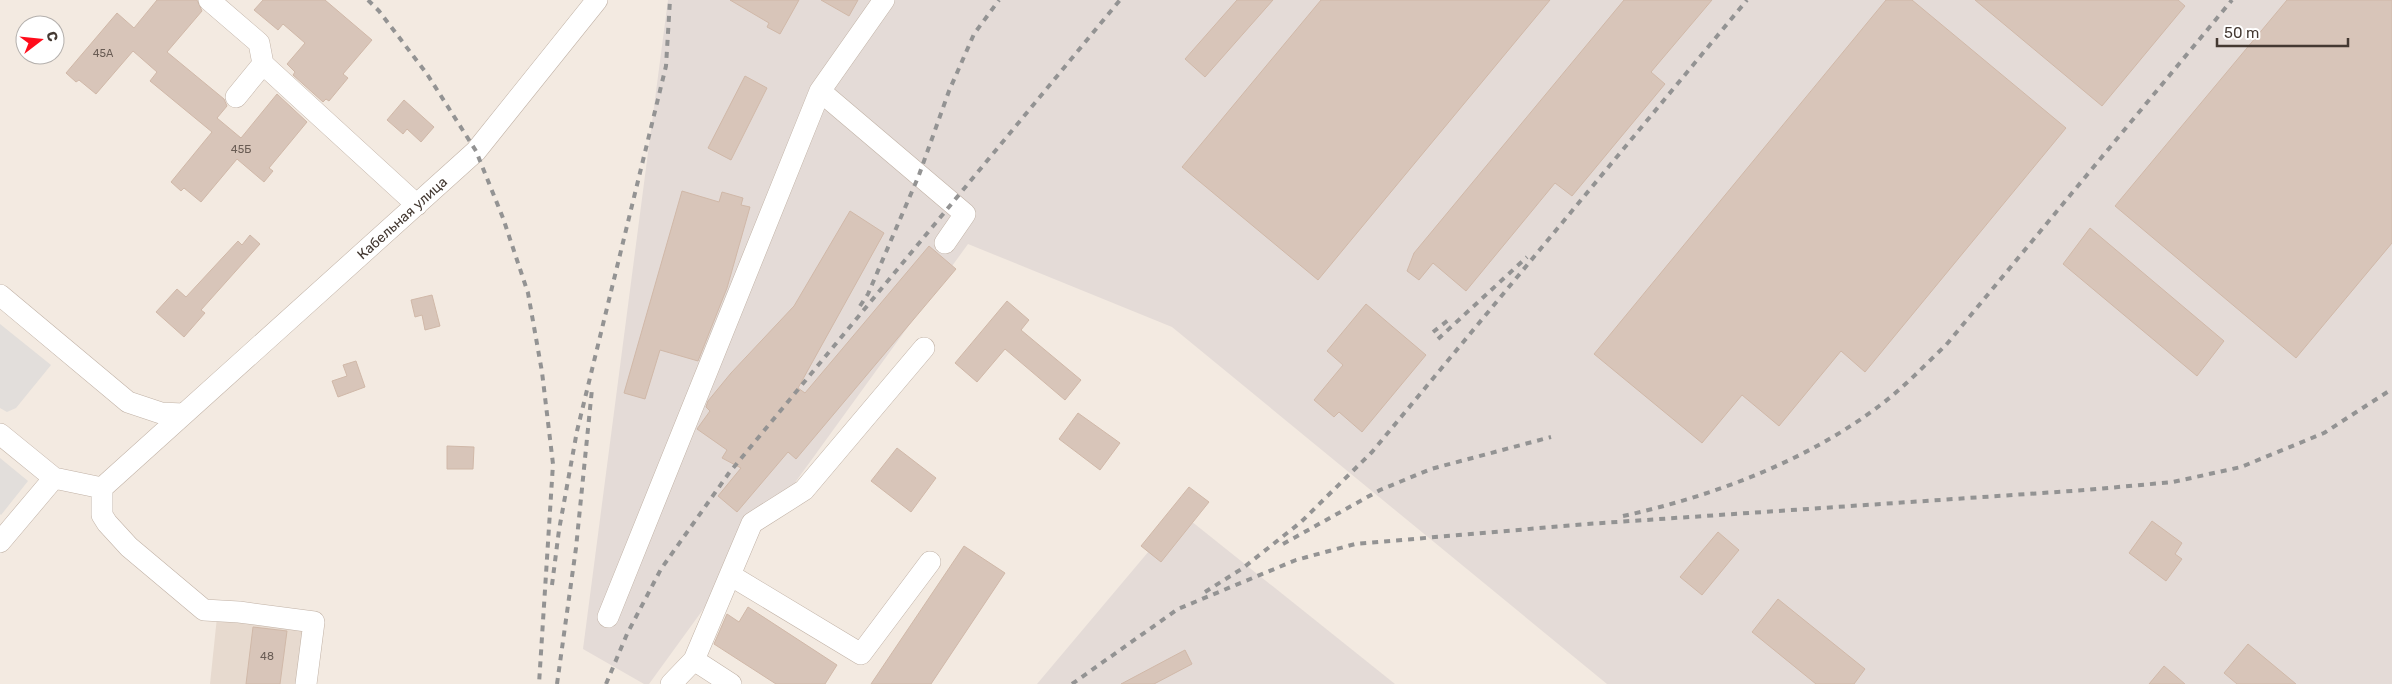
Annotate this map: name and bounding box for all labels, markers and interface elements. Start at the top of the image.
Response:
north arrow [15,15,65,65]
scale bar [2217,15,2348,47]
text: 50 m [2224,24,2259,42]
text: С [42,29,62,44]
house number: 45А [93,47,114,60]
house number: 45Б [231,143,251,156]
street label: Кабельная улица [354,173,451,263]
house number: 48 [260,650,274,663]

